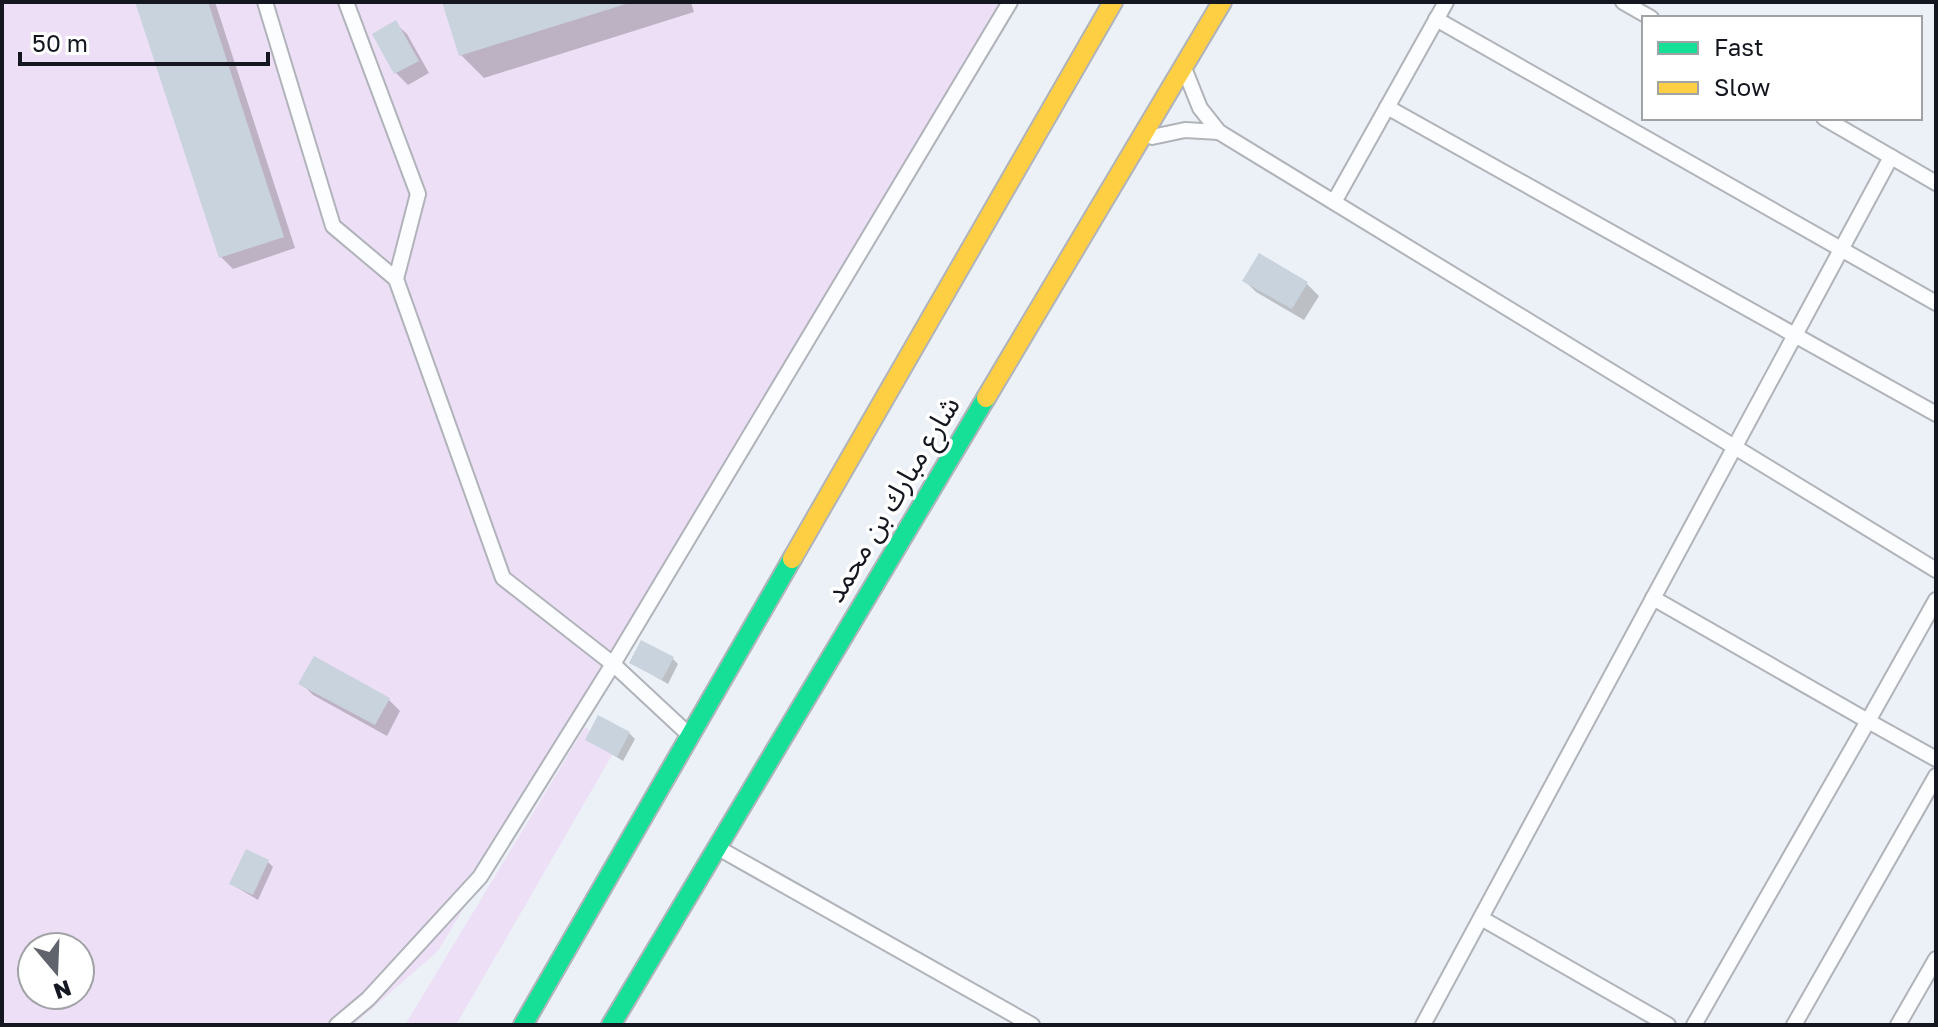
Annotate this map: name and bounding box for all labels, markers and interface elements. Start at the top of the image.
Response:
scale bar [20,16,268,66]
legend [1642,16,1922,120]
text: 50 m [32,28,88,57]
text: Fast [1714,32,1764,61]
text: Slow [1714,72,1770,101]
street label: شارع مبارك بن محمد [817,390,970,610]
north arrow [16,931,96,1011]
text: N [50,975,75,1006]

